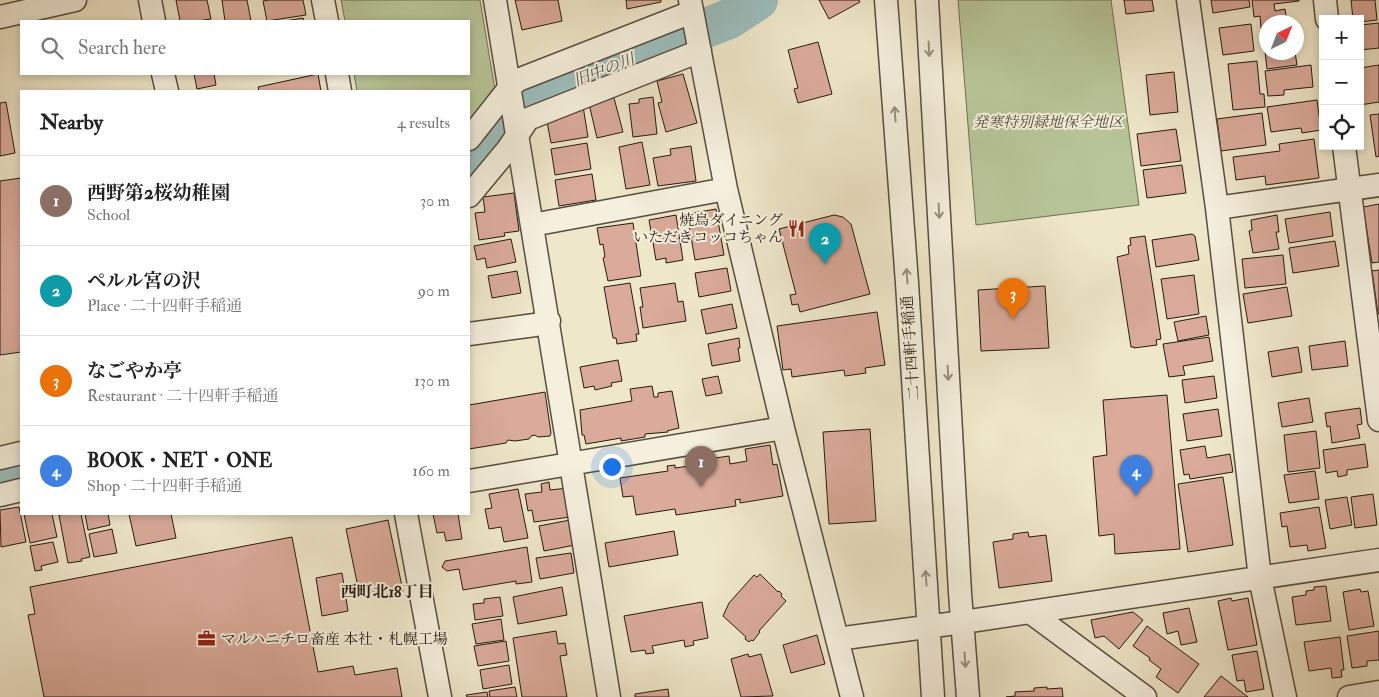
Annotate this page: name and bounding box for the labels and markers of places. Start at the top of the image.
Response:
place label: 焼鳥ダイニング いただきコッコちゃん [633,211,783,247]
restaurant icon: 焼鳥ダイニング いただきコッコちゃん [787,219,807,239]
pin: 2 [809,223,841,264]
pin: 3 [997,278,1029,319]
pin: 1 [685,446,717,487]
pin: 4 [1120,455,1152,496]
office icon: マルハニチロ畜産 本社・札幌工場 [197,629,217,649]
place label: マルハニチロ畜産 本社・札幌工場 [221,630,448,649]

